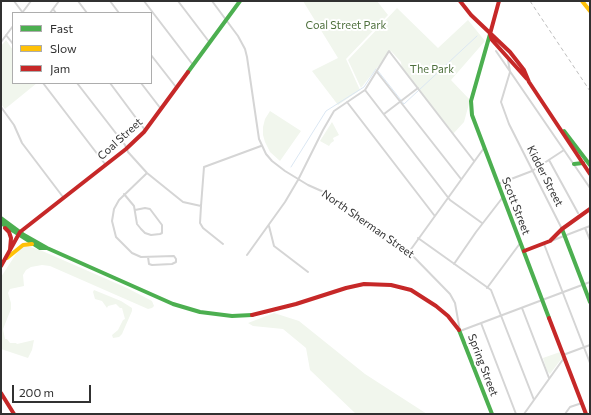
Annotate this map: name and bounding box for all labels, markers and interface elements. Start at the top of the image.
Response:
legend [12,12,152,84]
park label: Coal Street Park [306,18,386,32]
text: Fast [50,21,73,35]
text: Slow [50,41,77,55]
text: Jam [50,61,70,75]
park label: The Park [410,62,454,76]
street label: Coal Street [95,115,145,163]
street label: Kidder Street [524,143,566,209]
street label: Scott Street [499,175,533,237]
street label: North Sherman Street [319,187,417,261]
street label: Spring Street [465,332,501,398]
scale bar [14,377,93,403]
text: 200 m [19,385,54,399]

